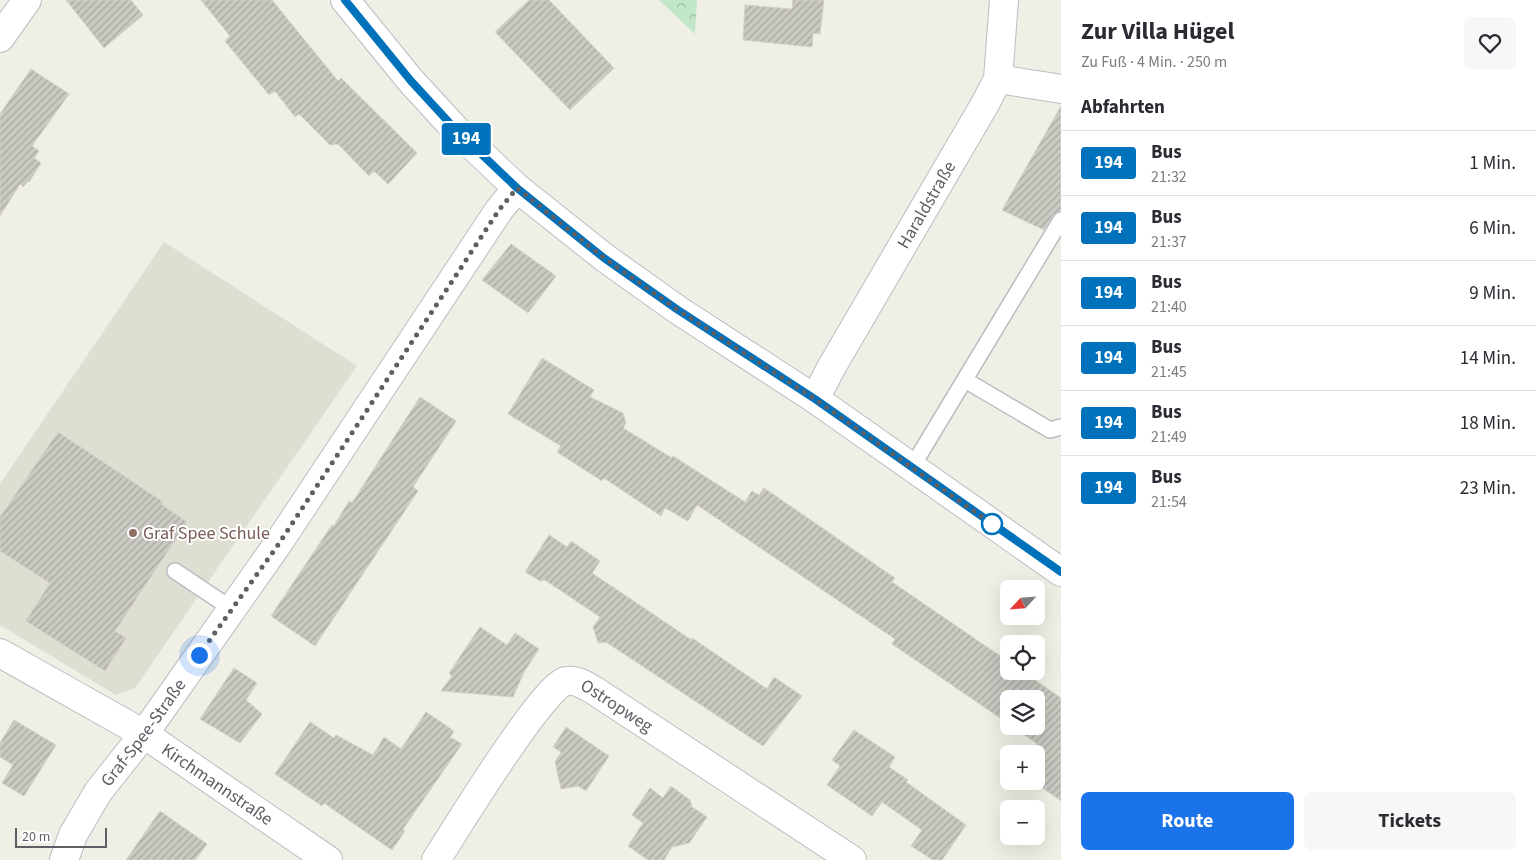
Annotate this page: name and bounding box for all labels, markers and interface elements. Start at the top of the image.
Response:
text: Zur Villa Hügel [1081,14,1234,49]
button: heart [1464,17,1516,69]
text: Zu Fuß · 4 Min. · 250 m [1081,51,1227,73]
text: Abfahrten [1081,94,1165,121]
line badge: 194 [437,123,495,155]
text: 194 [452,126,480,151]
text: Bus [1151,139,1182,166]
text: 194 [1094,150,1123,175]
text: 1 Min. [1469,150,1516,177]
street label: Haraldstraße [891,156,962,253]
text: 21:32 [1151,166,1187,188]
text: Bus [1151,204,1182,231]
text: 194 [1094,215,1123,240]
text: 6 Min. [1469,215,1516,242]
text: 21:37 [1151,231,1187,253]
text: Bus [1151,269,1182,296]
text: 194 [1094,280,1123,305]
text: 9 Min. [1469,280,1516,307]
text: 21:40 [1151,296,1187,318]
text: Bus [1151,334,1182,361]
text: 194 [1094,345,1123,370]
text: 14 Min. [1460,345,1516,372]
text: 21:45 [1151,361,1187,383]
text: Bus [1151,399,1182,426]
text: 194 [1094,410,1123,435]
text: 18 Min. [1460,410,1516,437]
text: 21:49 [1151,426,1187,448]
text: Bus [1151,464,1182,491]
text: 194 [1094,475,1123,500]
text: 23 Min. [1460,475,1516,502]
text: 21:54 [1151,491,1187,513]
unlabelled marker [981,513,1003,535]
place label: Graf Spee Schule [143,521,270,546]
marker: Graf Spee Schule [127,527,139,539]
north arrow [1000,580,1045,625]
map controls [1000,580,1045,845]
button: locate [1000,635,1045,680]
your location [187,643,212,668]
street label: Ostropweg [576,673,658,738]
street label: Graf-Spee-Straße [95,674,192,792]
button: layers [1000,690,1045,735]
street label: Kirchmannstraße [156,737,278,831]
button: + [1000,745,1045,790]
button: Route [1081,792,1294,850]
button: Tickets [1304,792,1516,850]
button: − [1000,800,1045,845]
scale bar [15,825,108,848]
text: 20 m [22,827,50,847]

